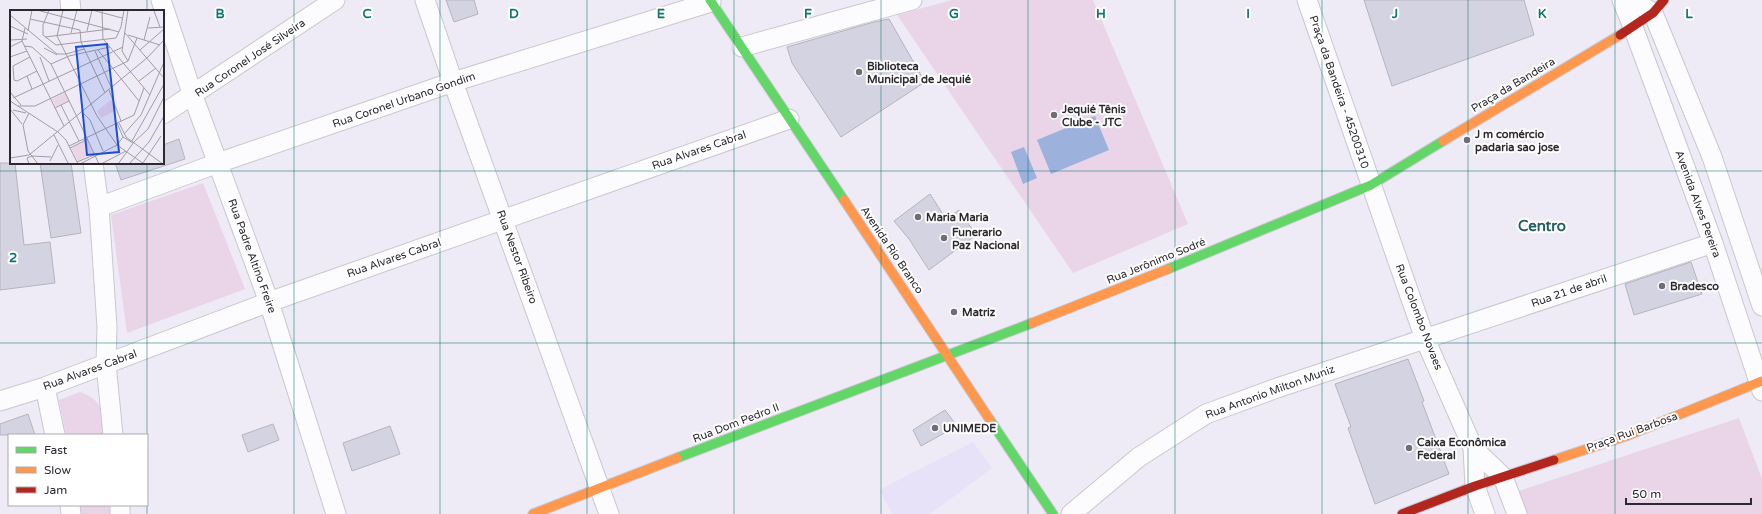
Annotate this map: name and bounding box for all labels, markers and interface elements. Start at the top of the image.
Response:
text: B [215,6,225,22]
text: C [362,6,372,22]
text: D [509,6,519,22]
text: E [657,6,665,22]
text: F [804,6,812,22]
text: G [949,6,959,22]
text: H [1096,6,1106,22]
text: I [1246,6,1250,22]
text: J [1391,6,1398,22]
text: K [1538,6,1547,22]
text: L [1685,6,1693,22]
inset map [10,10,164,164]
street label: Praça da Bandeira - 45200310 [1307,14,1371,170]
street label: Rua Coronel José Silveira [192,16,308,100]
street label: Praça da Bandeira [1469,55,1557,115]
place label: Biblioteca Municipal de Jequié [867,60,972,87]
marker: Biblioteca Municipal de Jequié [854,67,864,77]
street label: Rua Coronel Urbano Gondim [331,69,477,131]
place label: Jequié Tênis Clube - JTC [1061,103,1126,129]
marker: Jequié Tênis Clube - JTC [1049,110,1059,120]
street label: Rua Alvares Cabral [650,128,748,172]
place label: J m comércio padaria sao jose [1474,128,1560,155]
marker: J m comércio padaria sao jose [1462,135,1472,145]
street label: Avenida Alves Pereira [1673,149,1723,259]
street label: Rua Padre Altino Freire [225,197,279,315]
street label: Avenida Rio Branco [858,204,926,296]
street label: Rua Nestor Ribeiro [494,208,540,306]
place label: Maria Maria [926,211,989,224]
marker: Maria Maria [913,212,923,222]
district label: Centro [1518,217,1566,235]
place label: Funerario Paz Nacional [952,226,1020,252]
marker: Funerario Paz Nacional [939,233,949,243]
street label: Rua Jerônimo Sodré [1105,235,1207,287]
street label: Rua Alvares Cabral [345,236,443,280]
text: 2 [9,250,17,266]
street label: Rua Colombo Novaes [1393,262,1445,372]
street label: Rua 21 de abril [1529,272,1609,310]
place label: Bradesco [1670,280,1719,293]
marker: Bradesco [1657,281,1667,291]
place label: Matriz [962,306,996,319]
marker: Matriz [949,307,959,317]
street label: Rua Alvares Cabral [41,347,139,393]
street label: Rua Antonio Milton Muniz [1204,362,1337,421]
street label: Rua Dom Pedro II [691,401,781,445]
street label: Praça Rui Barbosa [1585,410,1679,454]
place label: UNIMEDE [943,422,996,435]
marker: UNIMEDE [930,423,940,433]
legend [8,434,148,506]
place label: Caixa Econômica Federal [1417,436,1506,462]
text: Fast [44,443,68,457]
marker: Caixa Econômica Federal [1404,443,1414,453]
text: Slow [44,463,71,477]
scale bar [1626,480,1751,506]
text: Jam [44,483,67,497]
text: 50 m [1632,487,1661,501]

